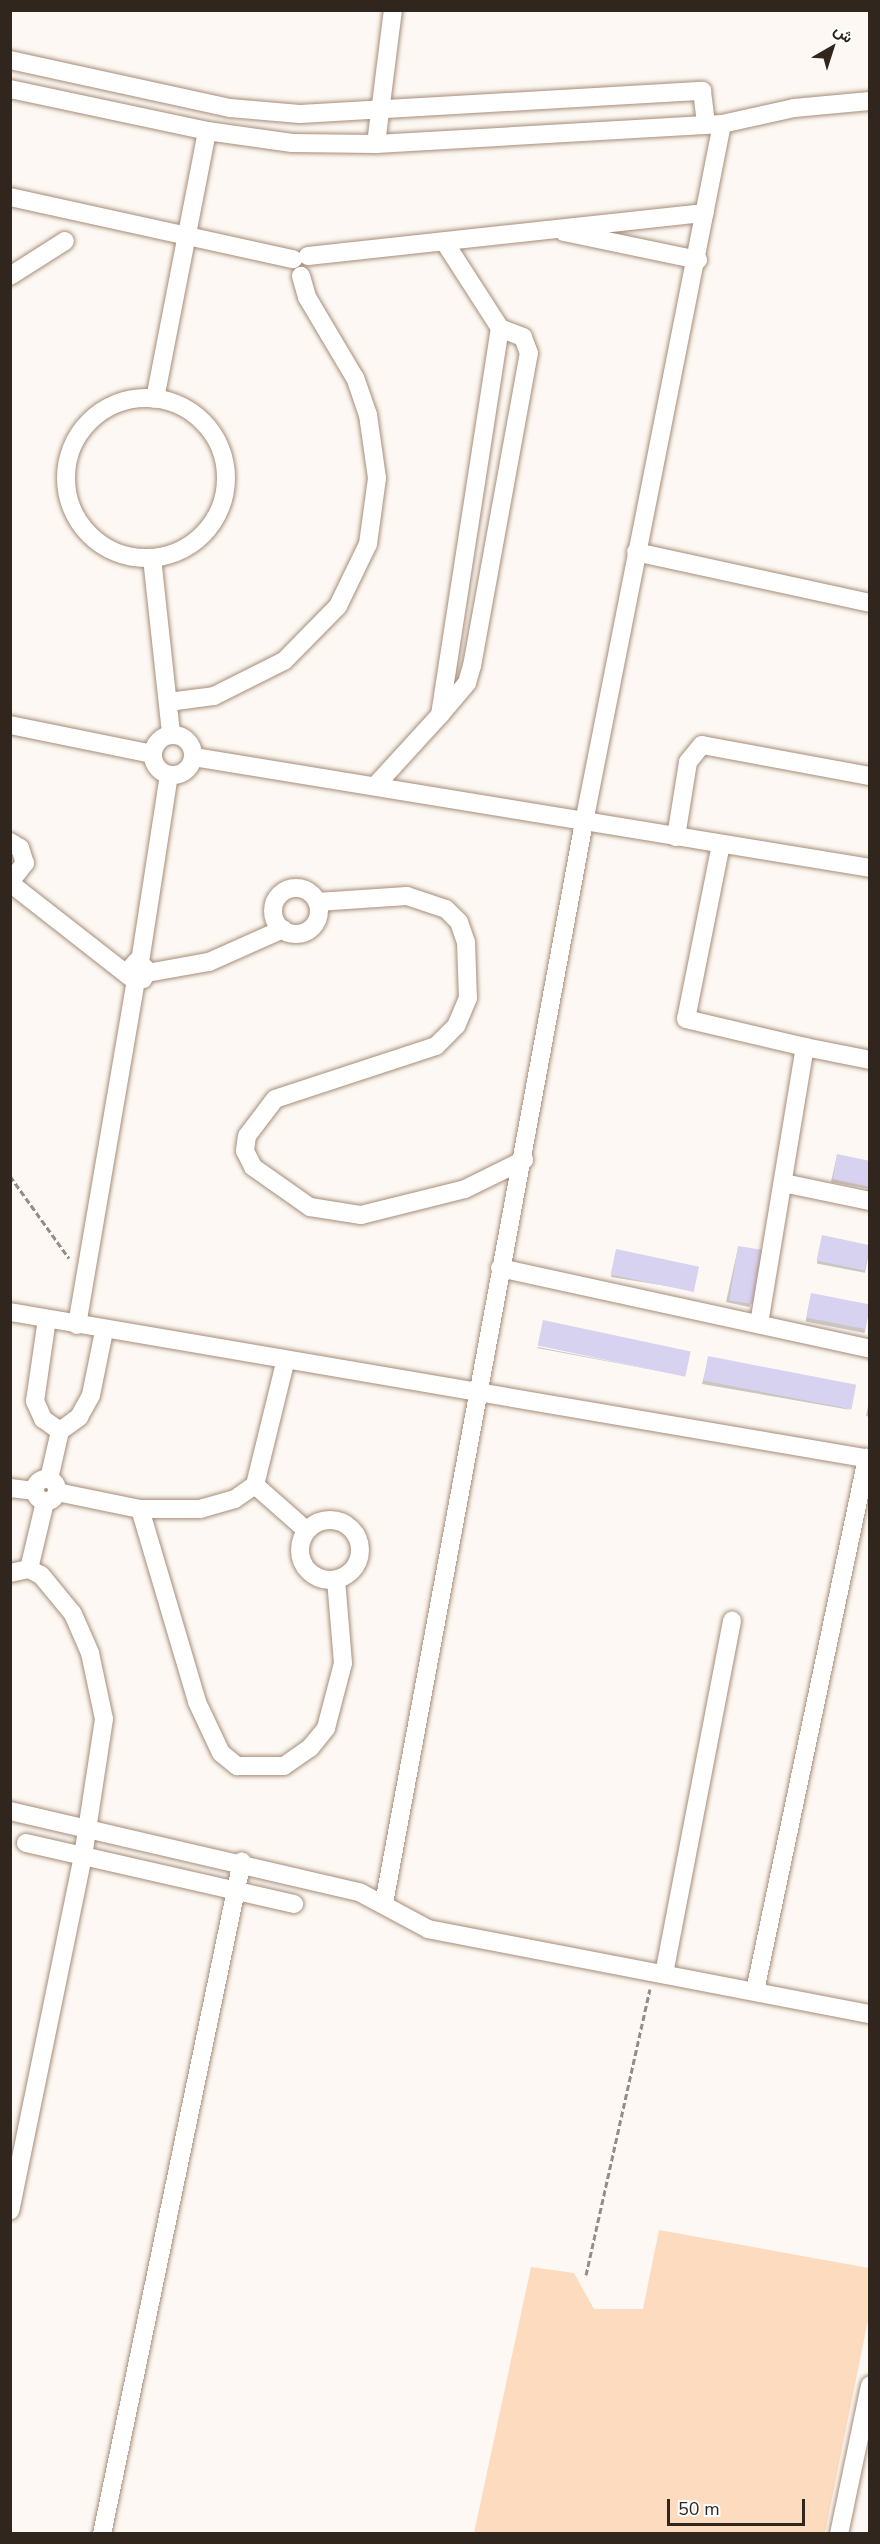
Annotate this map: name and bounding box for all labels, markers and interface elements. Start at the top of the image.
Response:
north arrow [802,18,862,78]
text: ش [829,19,858,49]
scale bar [670,2487,808,2525]
text: 50 m [678,2497,720,2521]

